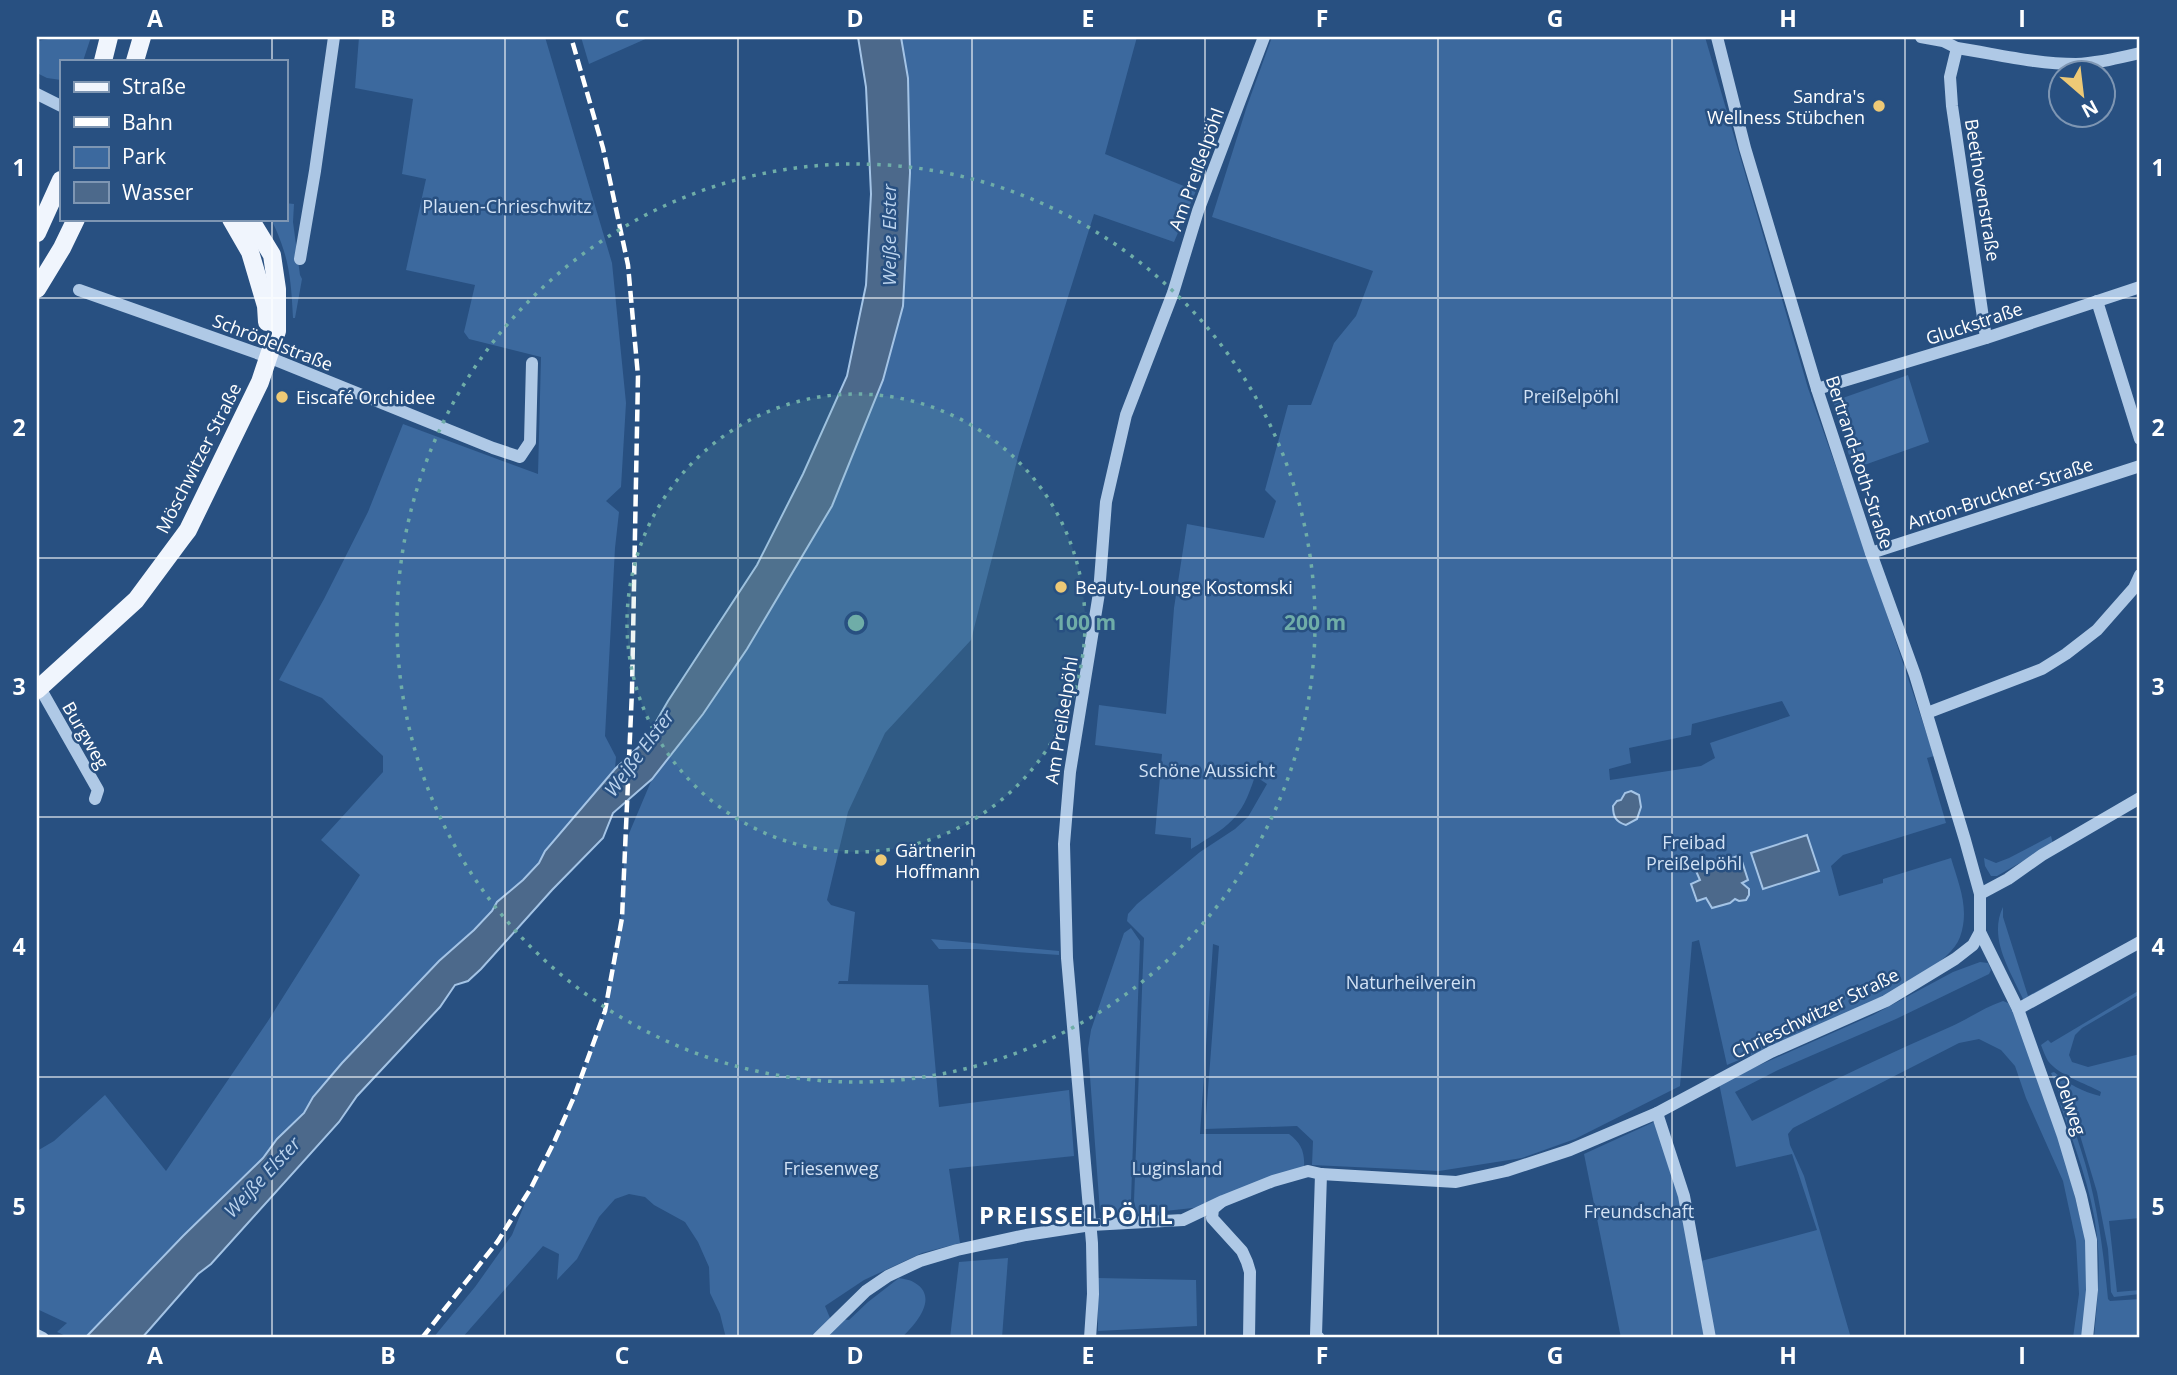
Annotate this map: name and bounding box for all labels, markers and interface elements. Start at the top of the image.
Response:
text: A [147,2,163,34]
text: B [380,2,396,34]
text: C [615,2,629,34]
text: D [846,2,864,34]
text: E [1082,2,1094,34]
text: F [1316,2,1328,34]
text: G [1547,2,1563,34]
text: H [1779,2,1797,34]
text: I [2018,2,2026,34]
legend [60,60,287,220]
north arrow [2048,60,2118,130]
text: Straße [122,72,186,100]
place label: Sandra's Wellness Stübchen [1707,84,1865,129]
text: N [2077,94,2103,124]
marker: Sandra's Wellness Stübchen [1871,98,1887,114]
street label: Am Preißelpöhl [1163,104,1229,234]
text: Bahn [122,108,173,136]
street label: Beethovenstraße [1960,117,2006,263]
text: Park [122,142,166,170]
text: 1 [12,151,26,183]
text: 1 [2151,151,2165,183]
text: Wasser [122,178,194,206]
water label: Weiße Elster [876,183,902,286]
park label: Plauen-Chrieschwitz [422,194,592,218]
street label: Gluckstraße [1923,296,2025,350]
street label: Schrödelstraße [209,308,337,376]
street label: Bertrand-Roth-Straße [1821,372,1899,552]
street label: Möschwitzer Straße [150,379,246,537]
park label: Preißelpöhl [1523,384,1619,408]
place label: Eiscafé Orchidee [296,385,435,409]
marker: Eiscafé Orchidee [274,389,290,405]
text: 2 [12,411,26,443]
text: 2 [2151,411,2165,443]
street label: Anton-Bruckner-Straße [1904,452,2096,534]
place label: Beauty-Lounge Kostomski [1075,575,1293,599]
marker: Beauty-Lounge Kostomski [1053,579,1069,595]
text: 100 m [1054,608,1116,636]
text: 200 m [1284,608,1346,636]
centre of rings [844,611,868,635]
street label: Am Preißelpöhl [1039,654,1083,786]
text: 3 [12,670,26,702]
text: 3 [2151,670,2165,702]
street label: Burgweg [57,697,115,773]
water label: Weiße Elster [598,703,681,802]
park label: Schöne Aussicht [1139,758,1275,782]
park label: Freibad Preißelpöhl [1646,830,1742,875]
place label: Gärtnerin Hoffmann [895,838,980,883]
marker: Gärtnerin Hoffmann [873,852,889,868]
text: 4 [12,930,26,962]
text: 4 [2151,930,2165,962]
street label: Chrieschwitzer Straße [1727,962,1903,1064]
park label: Naturheilverein [1346,970,1476,994]
street label: Oelweg [2049,1072,2093,1139]
water label: Weiße Elster [218,1130,307,1223]
park label: Friesenweg [784,1156,879,1180]
park label: Luginsland [1132,1156,1222,1180]
text: 5 [12,1190,26,1222]
text: 5 [2151,1190,2165,1222]
district label: PREISSELPÖHL [979,1198,1175,1231]
park label: Freundschaft [1584,1199,1694,1223]
text: A [147,1339,163,1371]
text: B [380,1339,396,1371]
text: C [615,1339,629,1371]
text: D [846,1339,864,1371]
text: E [1082,1339,1094,1371]
text: F [1316,1339,1328,1371]
text: G [1547,1339,1563,1371]
text: H [1779,1339,1797,1371]
text: I [2018,1339,2026,1371]

